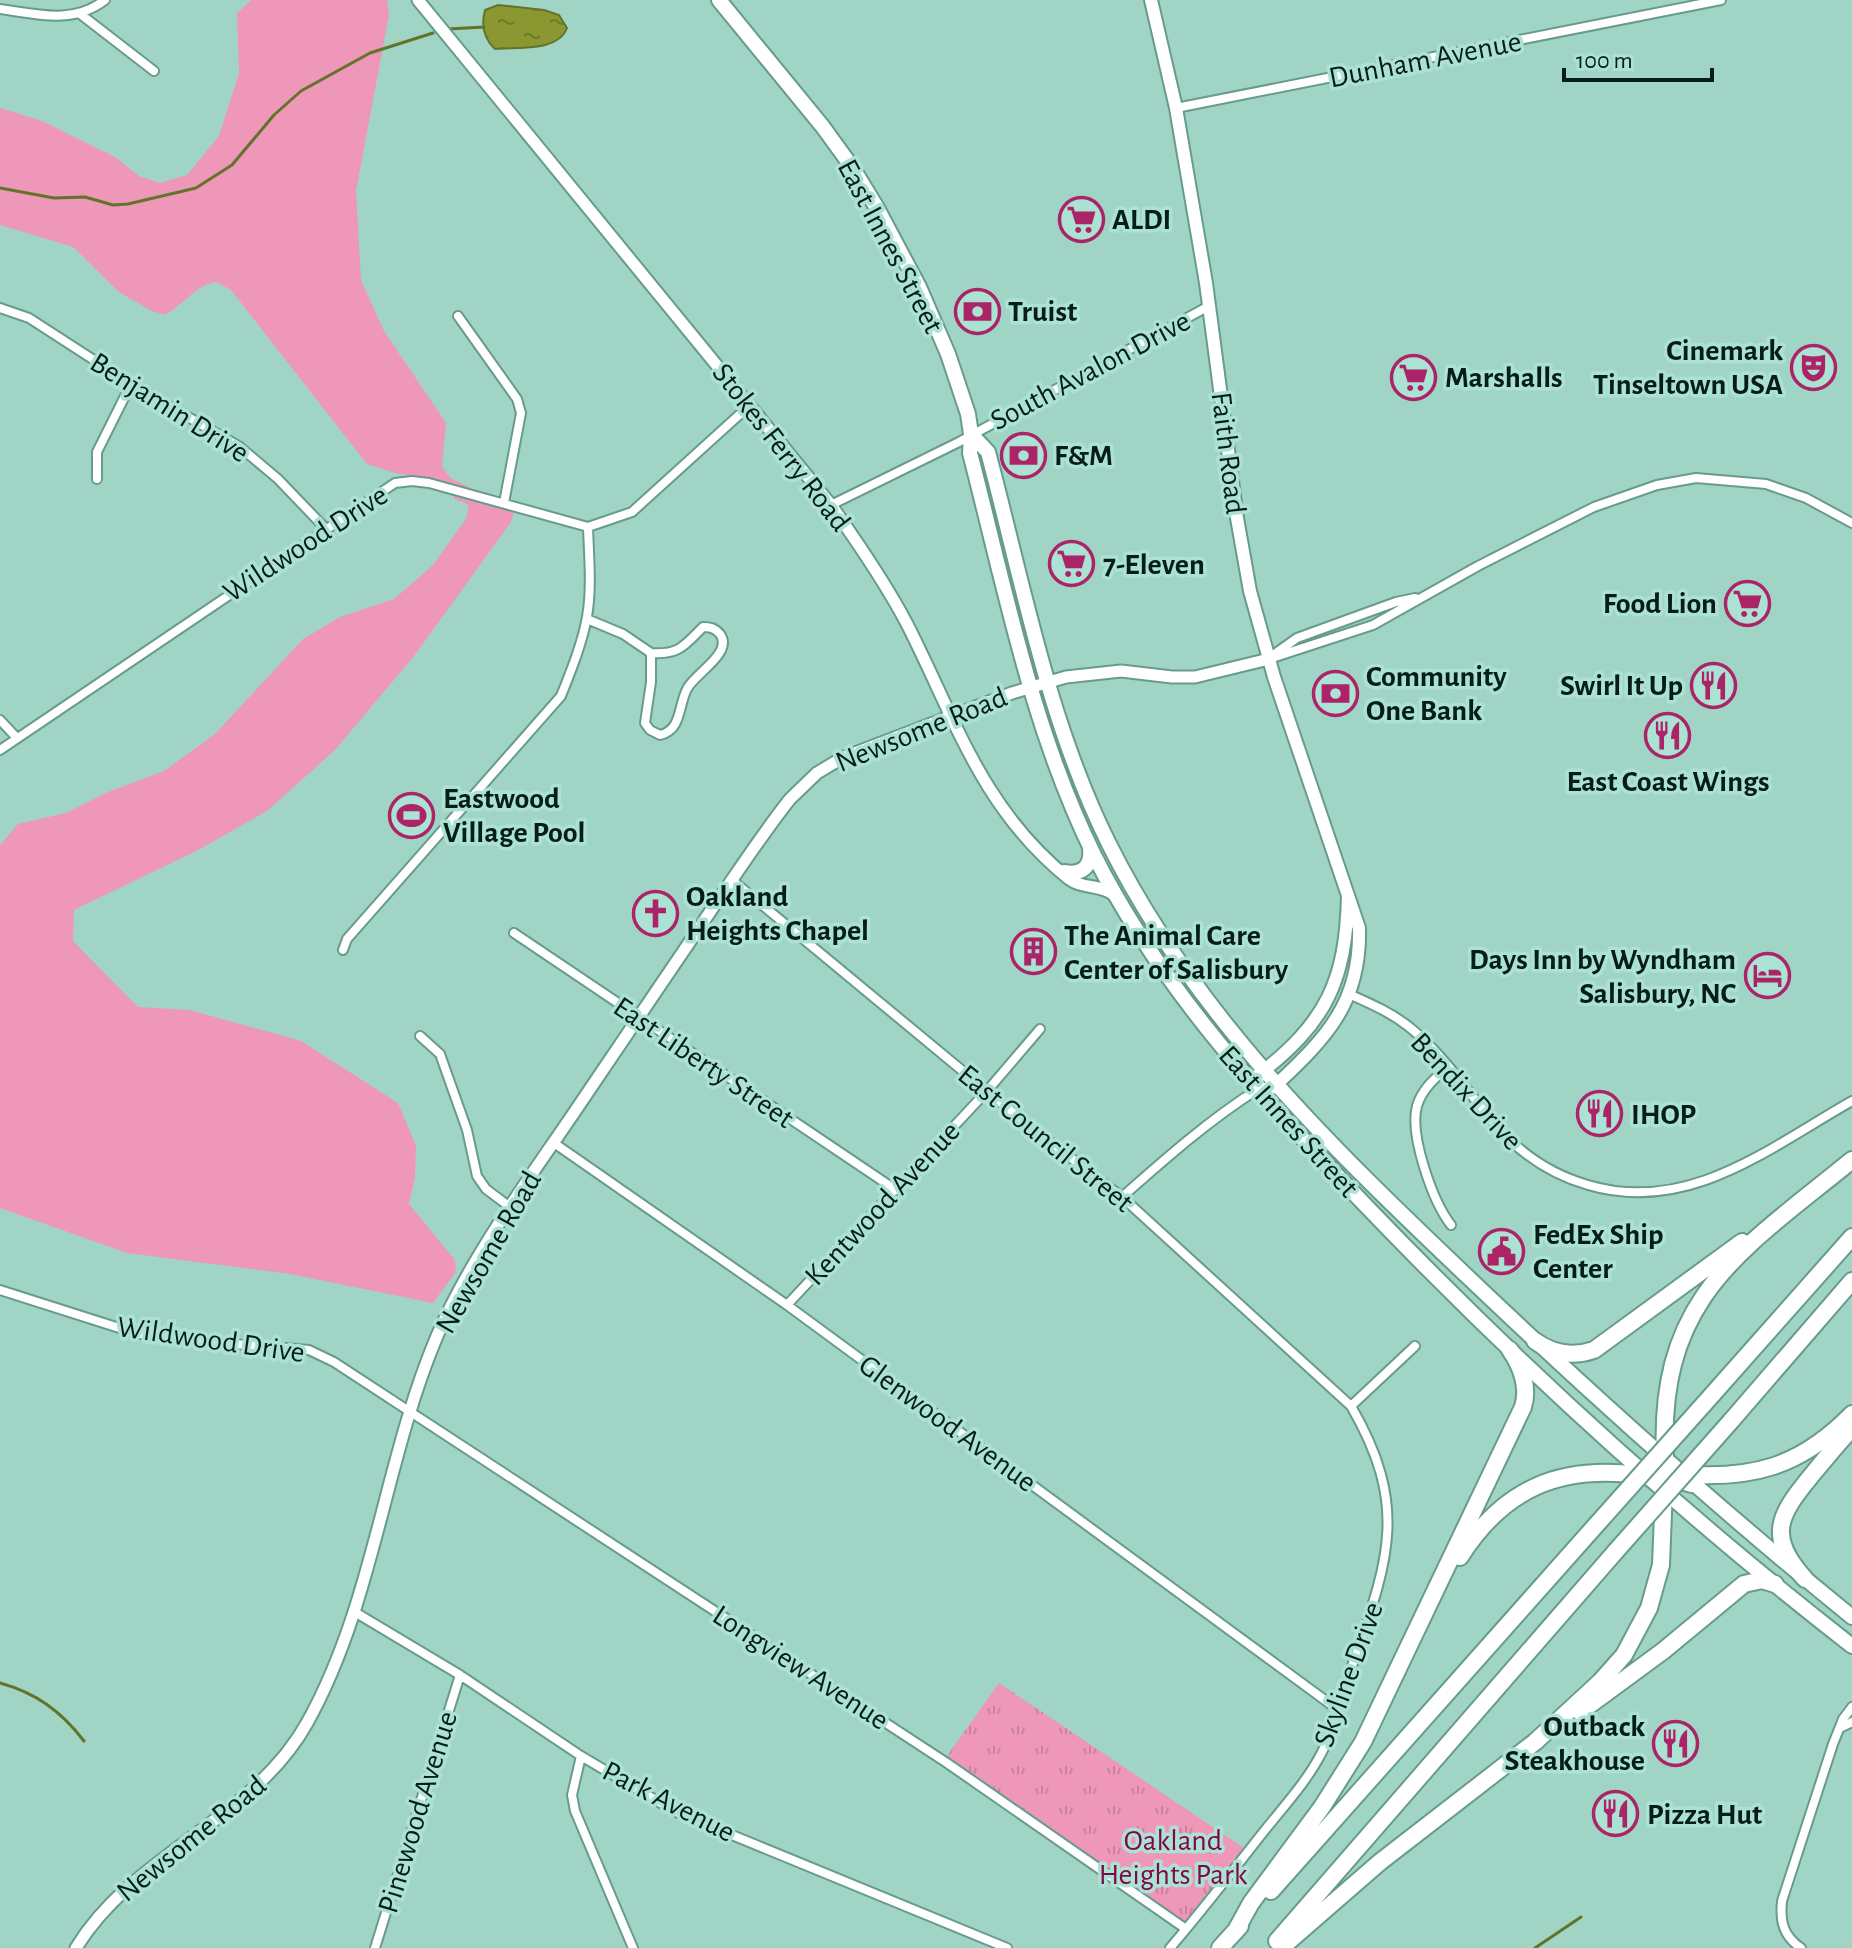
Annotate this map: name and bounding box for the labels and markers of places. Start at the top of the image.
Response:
supermarket icon: ALDI [1057,195,1105,243]
place label: ALDI [1112,205,1171,235]
bank icon: Truist [953,287,1001,335]
place label: Truist [1008,297,1077,327]
place label: Cinemark Tinseltown USA [1593,336,1783,400]
theatre icon: Cinemark Tinseltown USA [1790,343,1838,391]
supermarket icon: Marshalls [1390,353,1438,401]
place label: Marshalls [1445,363,1563,393]
bank icon: F&M [999,431,1047,479]
place label: F&M [1054,441,1113,471]
supermarket icon: 7-Eleven [1048,540,1096,588]
place label: 7-Eleven [1103,550,1205,580]
supermarket icon: Food Lion [1724,579,1772,627]
place label: Food Lion [1603,589,1717,619]
restaurant icon: Swirl It Up [1690,661,1738,709]
place label: Community One Bank [1366,662,1507,726]
bank icon: Community One Bank [1311,669,1359,717]
place label: Swirl It Up [1560,671,1683,701]
restaurant icon: East Coast Wings [1644,711,1692,759]
place label: East Coast Wings [1566,767,1770,797]
place label: Eastwood Village Pool [443,784,585,848]
sports icon: Eastwood Village Pool [388,791,436,839]
place label: Oakland Heights Chapel [686,882,869,946]
church icon: Oakland Heights Chapel [631,889,679,937]
place label: The Animal Care Center of Salisbury [1064,921,1289,985]
building icon: The Animal Care Center of Salisbury [1009,928,1057,976]
place label: Days Inn by Wyndham Salisbury, NC [1469,945,1736,1009]
hotel icon: Days Inn by Wyndham Salisbury, NC [1743,952,1791,1000]
restaurant icon: IHOP [1576,1090,1624,1138]
place label: IHOP [1631,1100,1697,1130]
place label: FedEx Ship Center [1533,1220,1663,1284]
public building icon: FedEx Ship Center [1478,1227,1526,1275]
place label: Outback Steakhouse [1505,1712,1645,1776]
restaurant icon: Outback Steakhouse [1652,1719,1700,1767]
restaurant icon: Pizza Hut [1592,1790,1640,1838]
place label: Pizza Hut [1647,1800,1762,1830]

